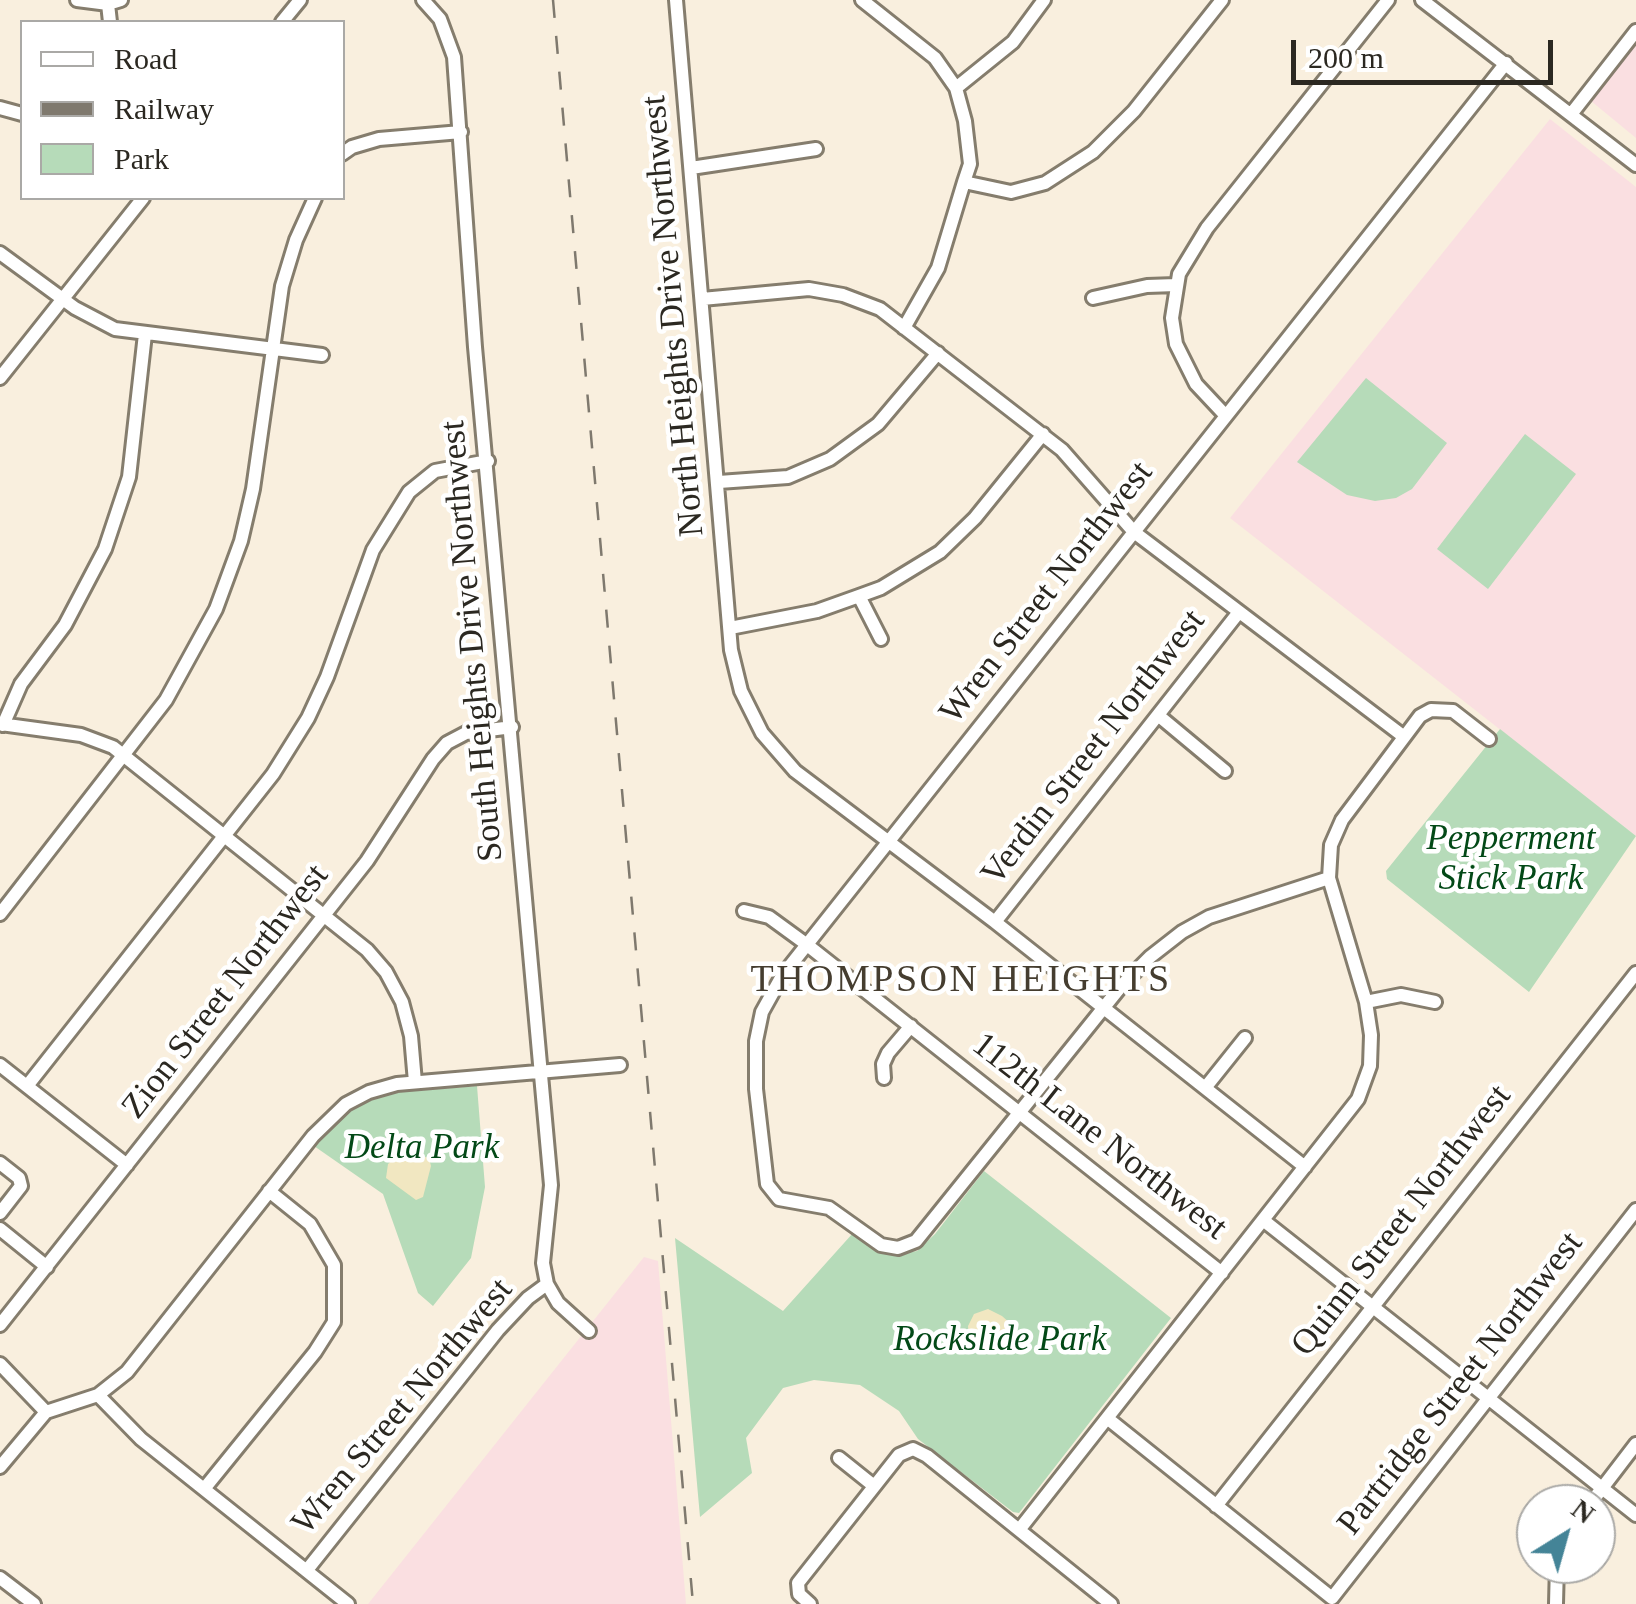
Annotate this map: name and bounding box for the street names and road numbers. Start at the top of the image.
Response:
street label: North Heights Drive Northwest [634,94,714,538]
street label: South Heights Drive Northwest [433,419,513,863]
street label: Wren Street Northwest [932,453,1162,733]
street label: Verdin Street Northwest [973,602,1215,894]
street label: Zion Street Northwest [114,857,338,1127]
street label: 112th Lane Northwest [963,1025,1235,1249]
street label: Quinn Street Northwest [1283,1077,1521,1365]
street label: Partridge Street Northwest [1330,1224,1592,1544]
street label: Wren Street Northwest [284,1270,522,1544]

